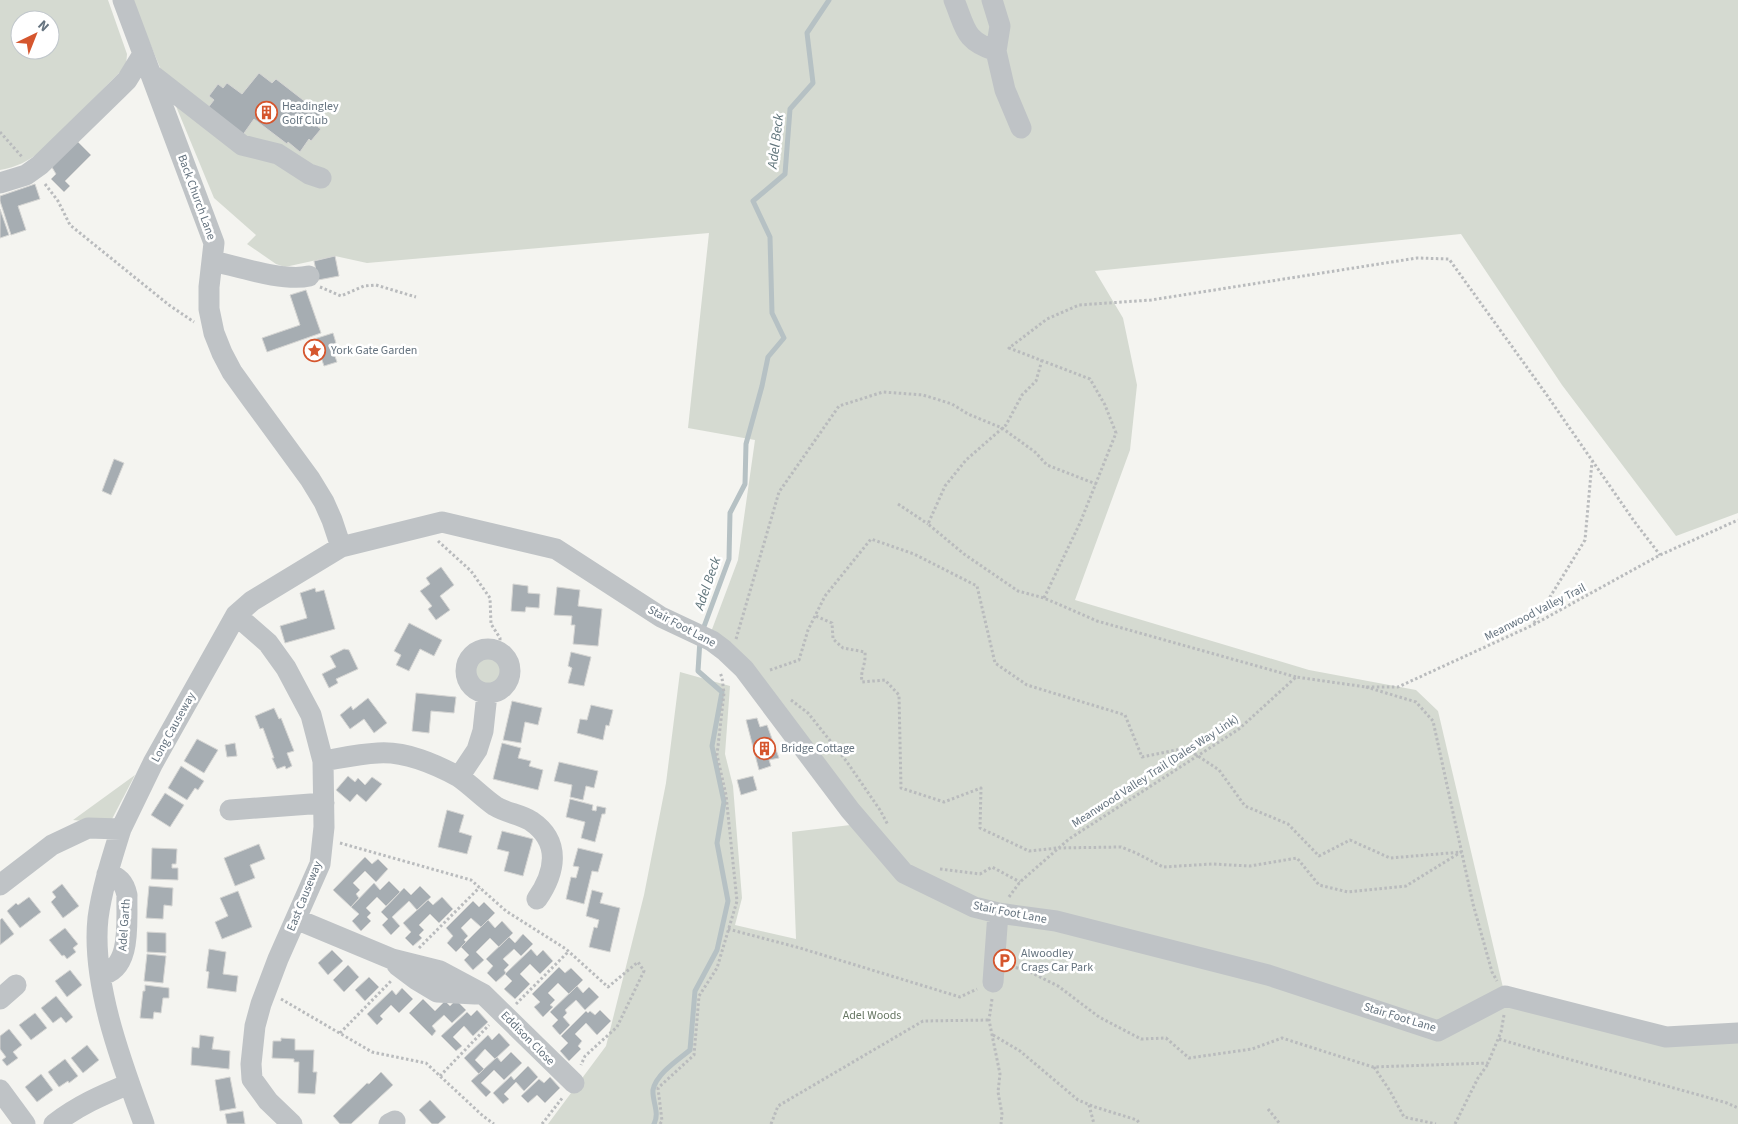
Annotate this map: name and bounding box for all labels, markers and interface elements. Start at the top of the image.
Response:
north arrow [10,10,60,60]
text: N [33,16,53,37]
place label: Headingley Golf Club [282,98,339,129]
building icon: Headingley Golf Club [254,101,278,125]
water label: Adel Beck [763,112,789,171]
street label: Back Church Lane [173,152,220,242]
place icon: York Gate Garden [303,338,327,362]
place label: York Gate Garden [330,342,417,359]
water label: Adel Beck [689,554,726,614]
street label: Meanwood Valley Trail [1482,580,1589,645]
street label: Stair Foot Lane [645,601,719,652]
street label: Long Causeway [147,689,200,765]
street label: Meanwood Valley Trail (Dales Way Link) [1069,711,1242,832]
building icon: Bridge Cottage [753,736,777,760]
place label: Bridge Cottage [781,740,855,757]
street label: East Causeway [283,858,326,934]
street label: Stair Foot Lane [972,897,1048,928]
street label: Adel Garth [114,898,135,952]
place label: Alwoodley Crags Car Park [1021,945,1093,976]
parking icon: Alwoodley Crags Car Park [993,948,1017,972]
street label: Stair Foot Lane [1362,998,1438,1037]
street label: Eddison Close [497,1007,559,1069]
park label: Adel Woods [843,1007,901,1024]

